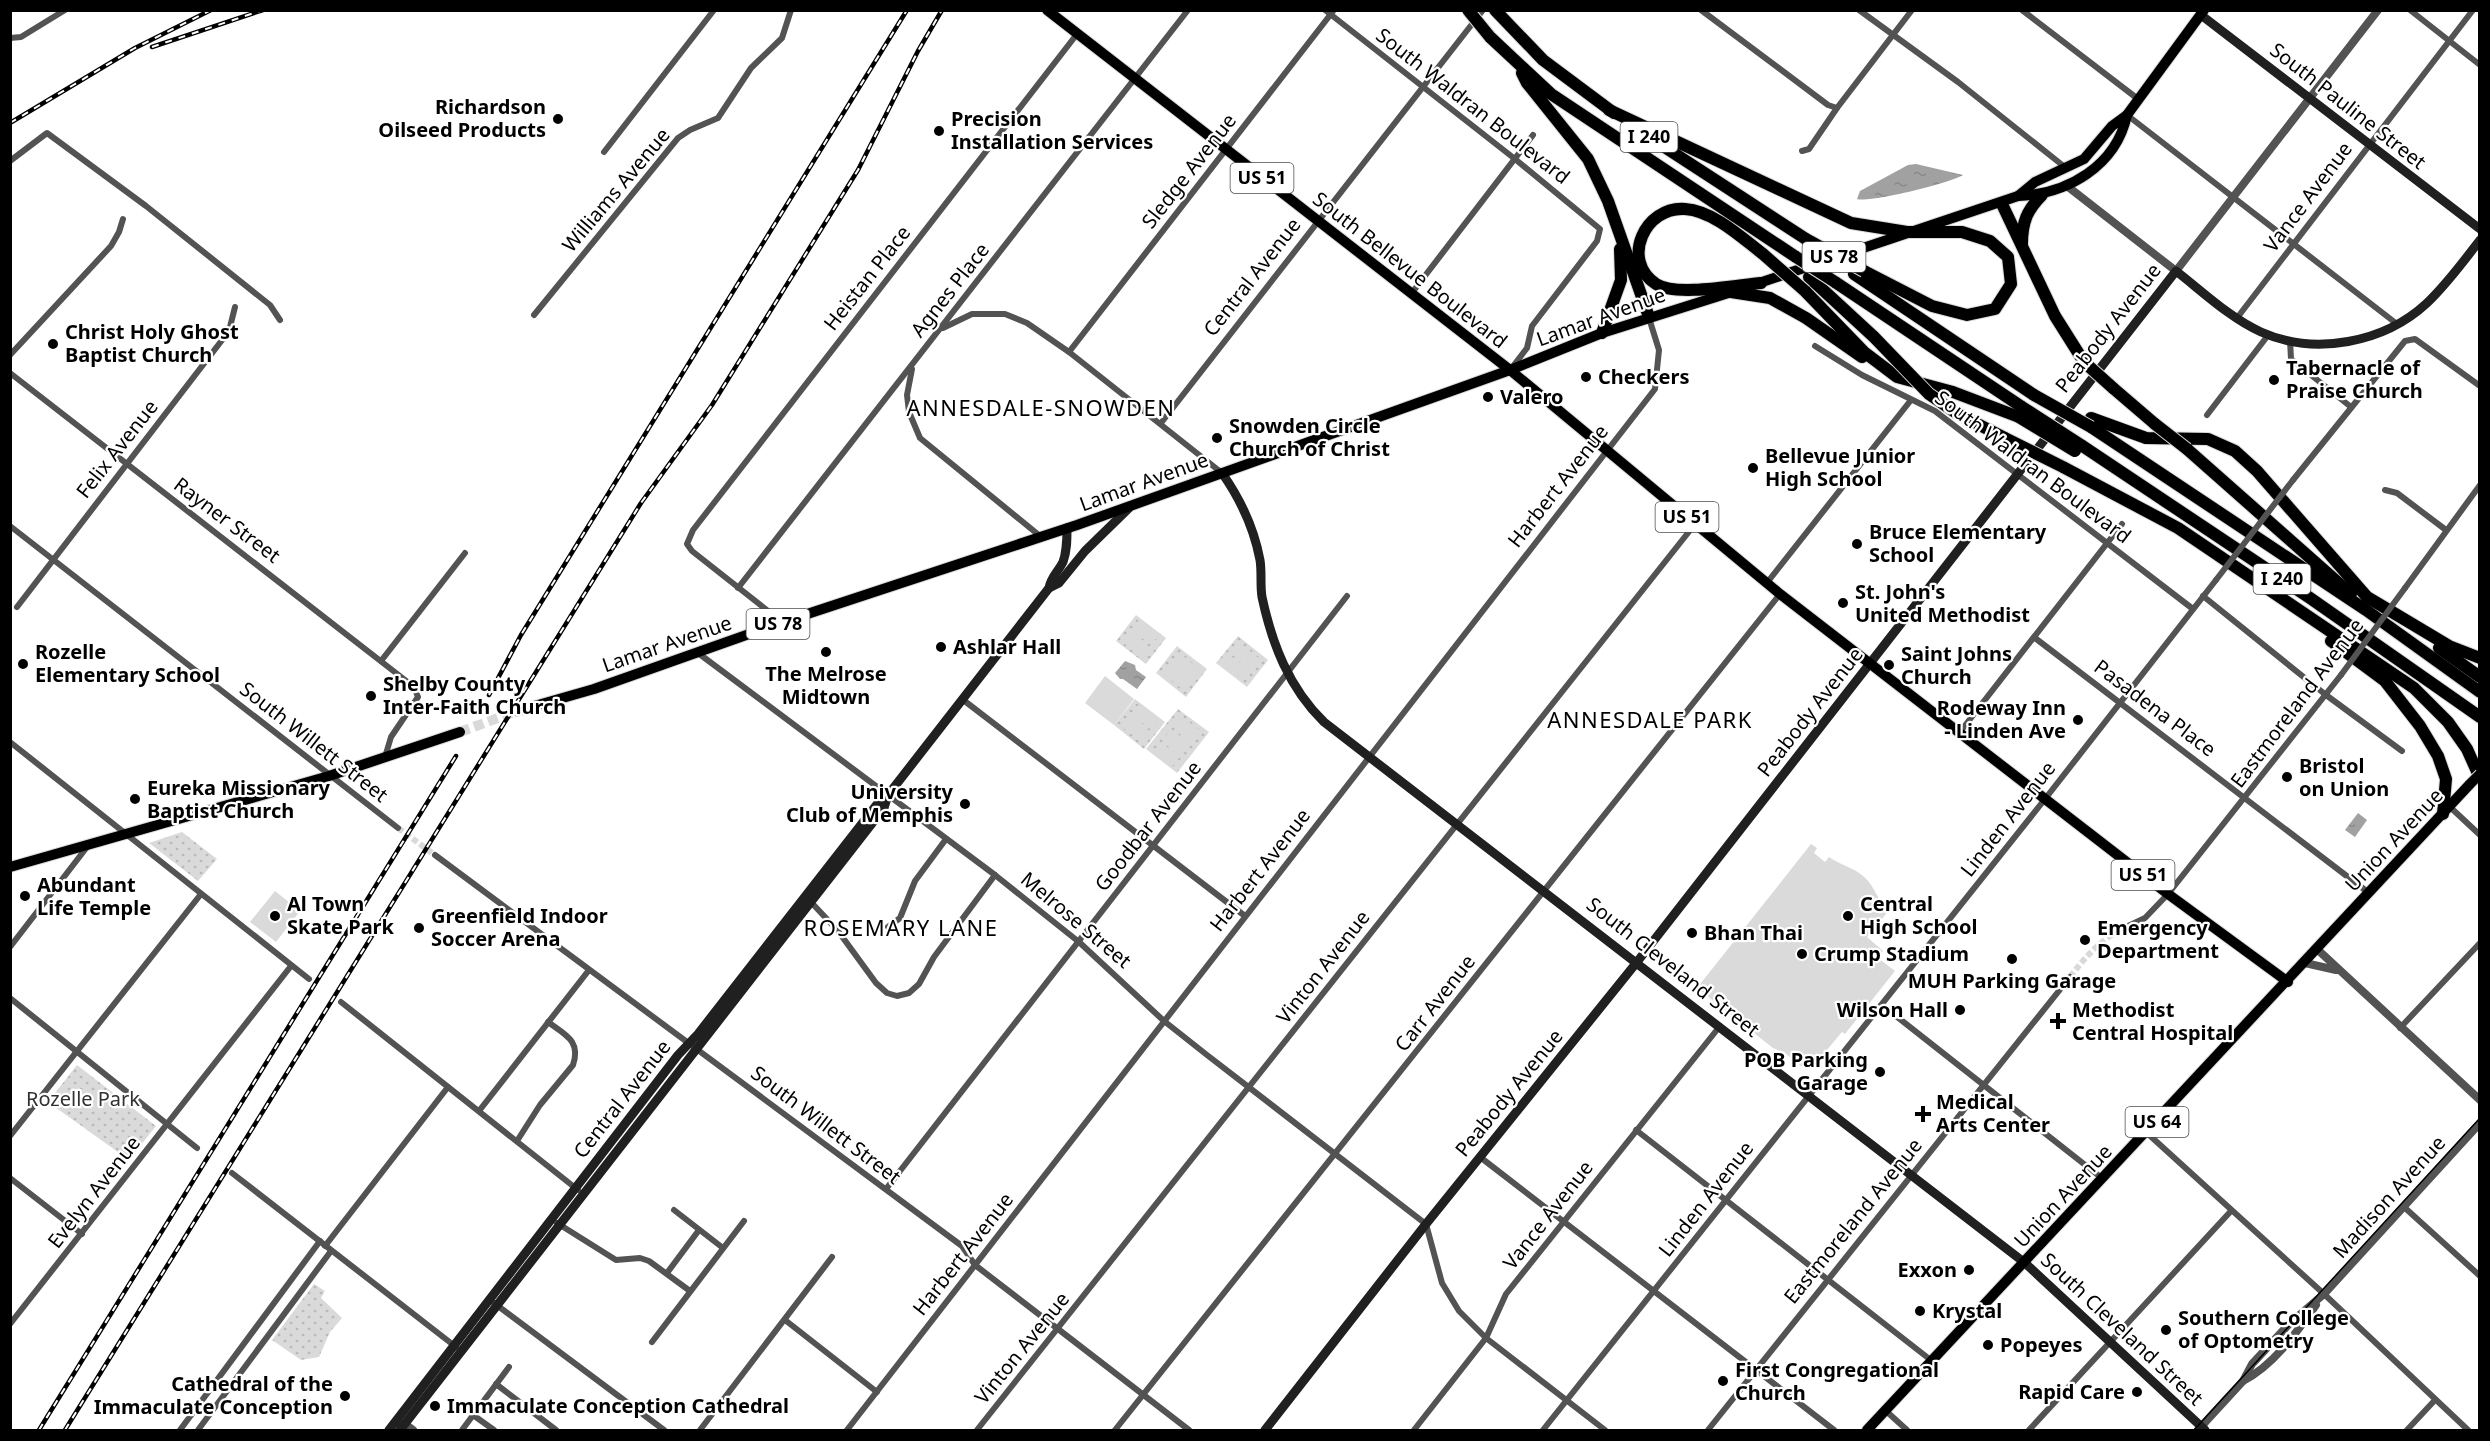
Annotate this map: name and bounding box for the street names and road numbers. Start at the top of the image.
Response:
street label: South Waldran Boulevard [1371,21,1576,190]
street label: South Pauline Street [2265,36,2432,175]
street label: Sledge Avenue [1135,108,1242,234]
street label: Williams Avenue [556,122,676,257]
road number: I 240 [1620,122,1678,152]
street label: Vance Avenue [2257,136,2358,257]
road number: US 51 [1230,163,1294,193]
street label: South Bellevue Boulevard [1308,185,1513,354]
street label: Central Avenue [1197,212,1306,341]
street label: Heistan Place [817,220,916,336]
street label: Agnes Place [904,237,995,342]
road number: US 78 [1802,242,1866,272]
street label: Peabody Avenue [2049,258,2167,398]
street label: Lamar Avenue [1533,281,1669,352]
street label: South Waldran Boulevard [1930,384,2137,549]
street label: Felix Avenue [70,394,164,503]
street label: Harbert Avenue [1501,419,1614,553]
street label: Lamar Avenue [1076,446,1212,517]
street label: Rayner Street [169,471,286,569]
road number: US 51 [1656,502,1718,532]
road number: I 240 [2254,564,2310,594]
street label: Lamar Avenue [598,609,735,678]
road number: US 78 [746,609,810,639]
street label: Eastmoreland Avenue [2224,612,2369,793]
street label: Peabody Avenue [1751,642,1869,782]
street label: Pasadena Place [2089,653,2222,762]
street label: South Willett Street [235,675,394,808]
street label: Goodbar Avenue [1088,755,1207,896]
street label: Linden Avenue [1954,755,2061,882]
street label: Union Avenue [2339,782,2449,897]
street label: Harbert Avenue [1203,803,1316,937]
road number: US 51 [2112,860,2174,890]
street label: Melrose Street [1015,865,1137,974]
street label: South Cleveland Street [1581,891,1765,1043]
street label: Vinton Avenue [1270,905,1375,1029]
street label: Carr Avenue [1388,949,1481,1057]
street label: Peabody Avenue [1449,1023,1568,1162]
street label: Central Avenue [567,1034,676,1163]
street label: South Willett Street [746,1059,907,1190]
road number: US 64 [2126,1107,2188,1137]
street label: Evelyn Avenue [41,1130,146,1253]
street label: Madison Avenue [2326,1130,2451,1264]
street label: Eastmoreland Avenue [1777,1132,1928,1309]
street label: Linden Avenue [1652,1135,1759,1262]
street label: Union Avenue [2008,1138,2118,1253]
street label: Vance Avenue [1496,1155,1599,1275]
street label: Harbert Avenue [906,1187,1019,1321]
street label: South Cleveland Street [2035,1246,2209,1411]
street label: Vinton Avenue [968,1286,1075,1409]

